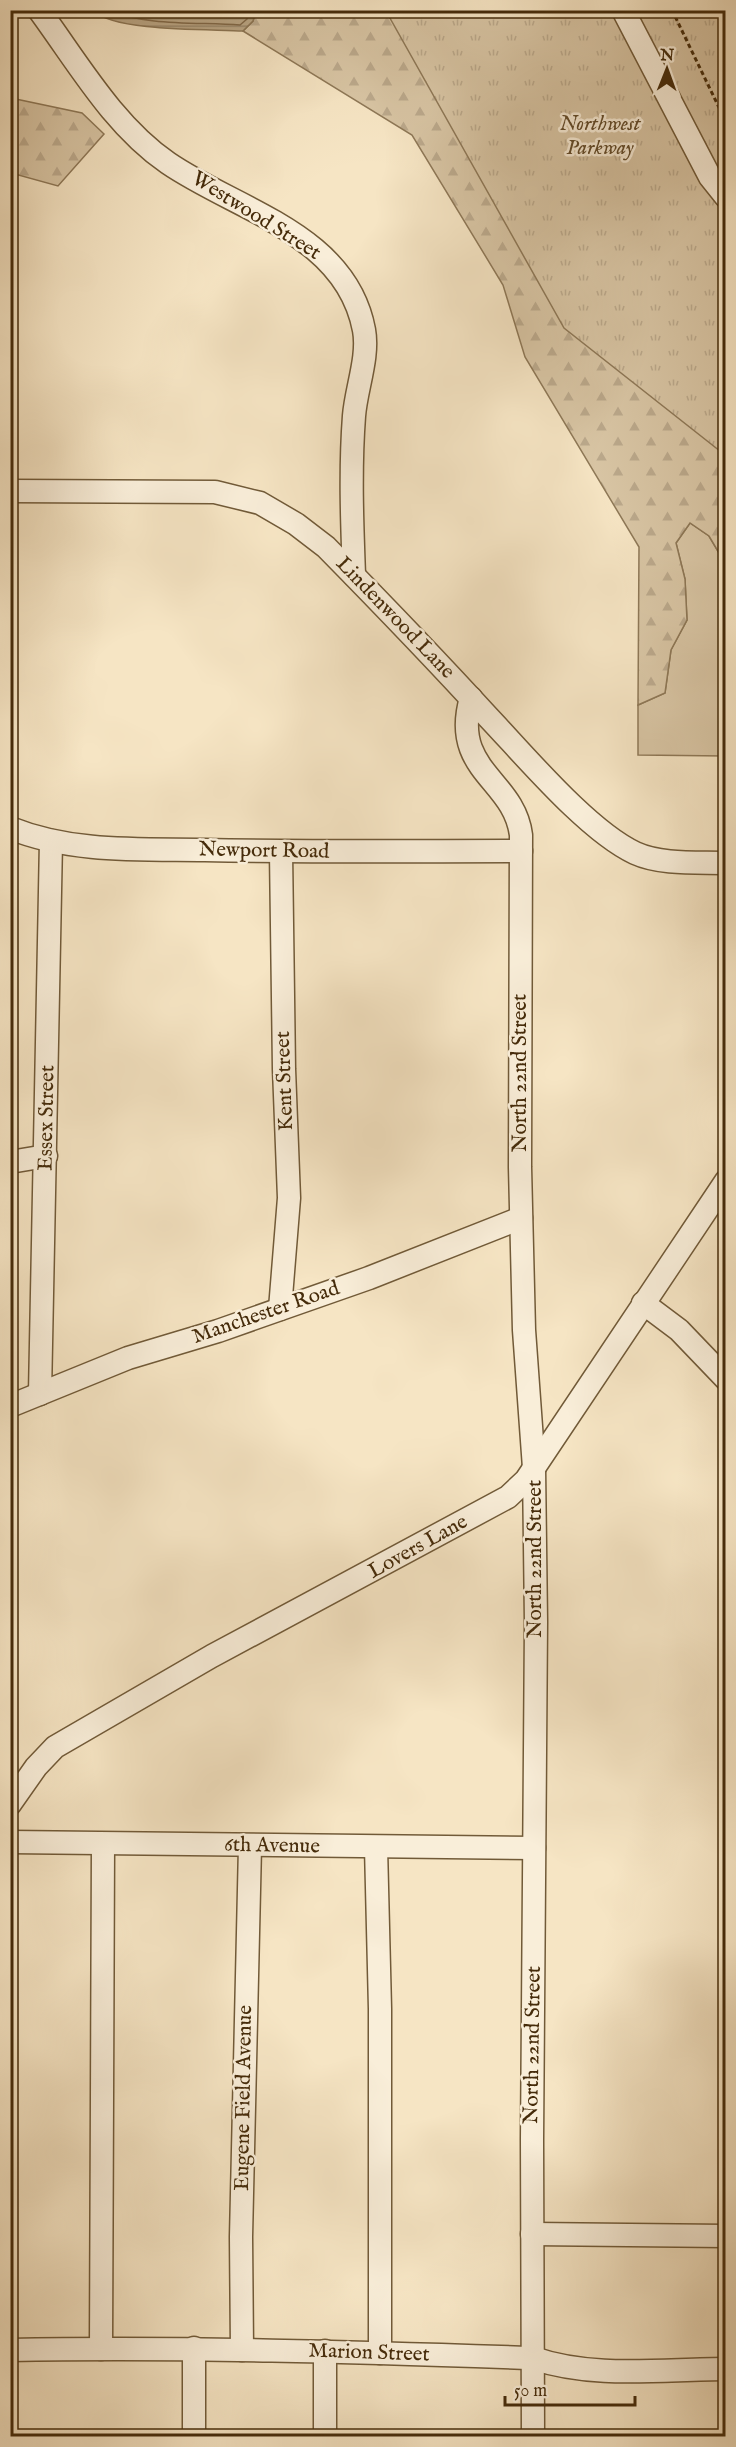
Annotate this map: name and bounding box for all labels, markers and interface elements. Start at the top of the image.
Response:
north arrow [637,39,697,99]
text: N [659,46,674,66]
park label: Northwest Parkway [559,111,642,162]
street label: Westwood Street [186,165,326,267]
street label: Lindenwood Lane [330,551,461,685]
street label: Newport Road [198,836,330,866]
street label: North 22nd Street [507,994,534,1152]
street label: Kent Street [270,1031,300,1131]
street label: Essex Street [33,1065,61,1171]
street label: Manchester Road [189,1275,344,1351]
street label: North 22nd Street [522,1480,549,1638]
street label: Lovers Lane [364,1508,473,1585]
street label: 6th Avenue [224,1832,321,1860]
street label: North 22nd Street [518,1966,548,2124]
street label: Eugene Field Avenue [229,2004,259,2191]
street label: Marion Street [308,2337,430,2369]
scale bar [505,2369,636,2407]
text: 50 m [514,2380,547,2403]

